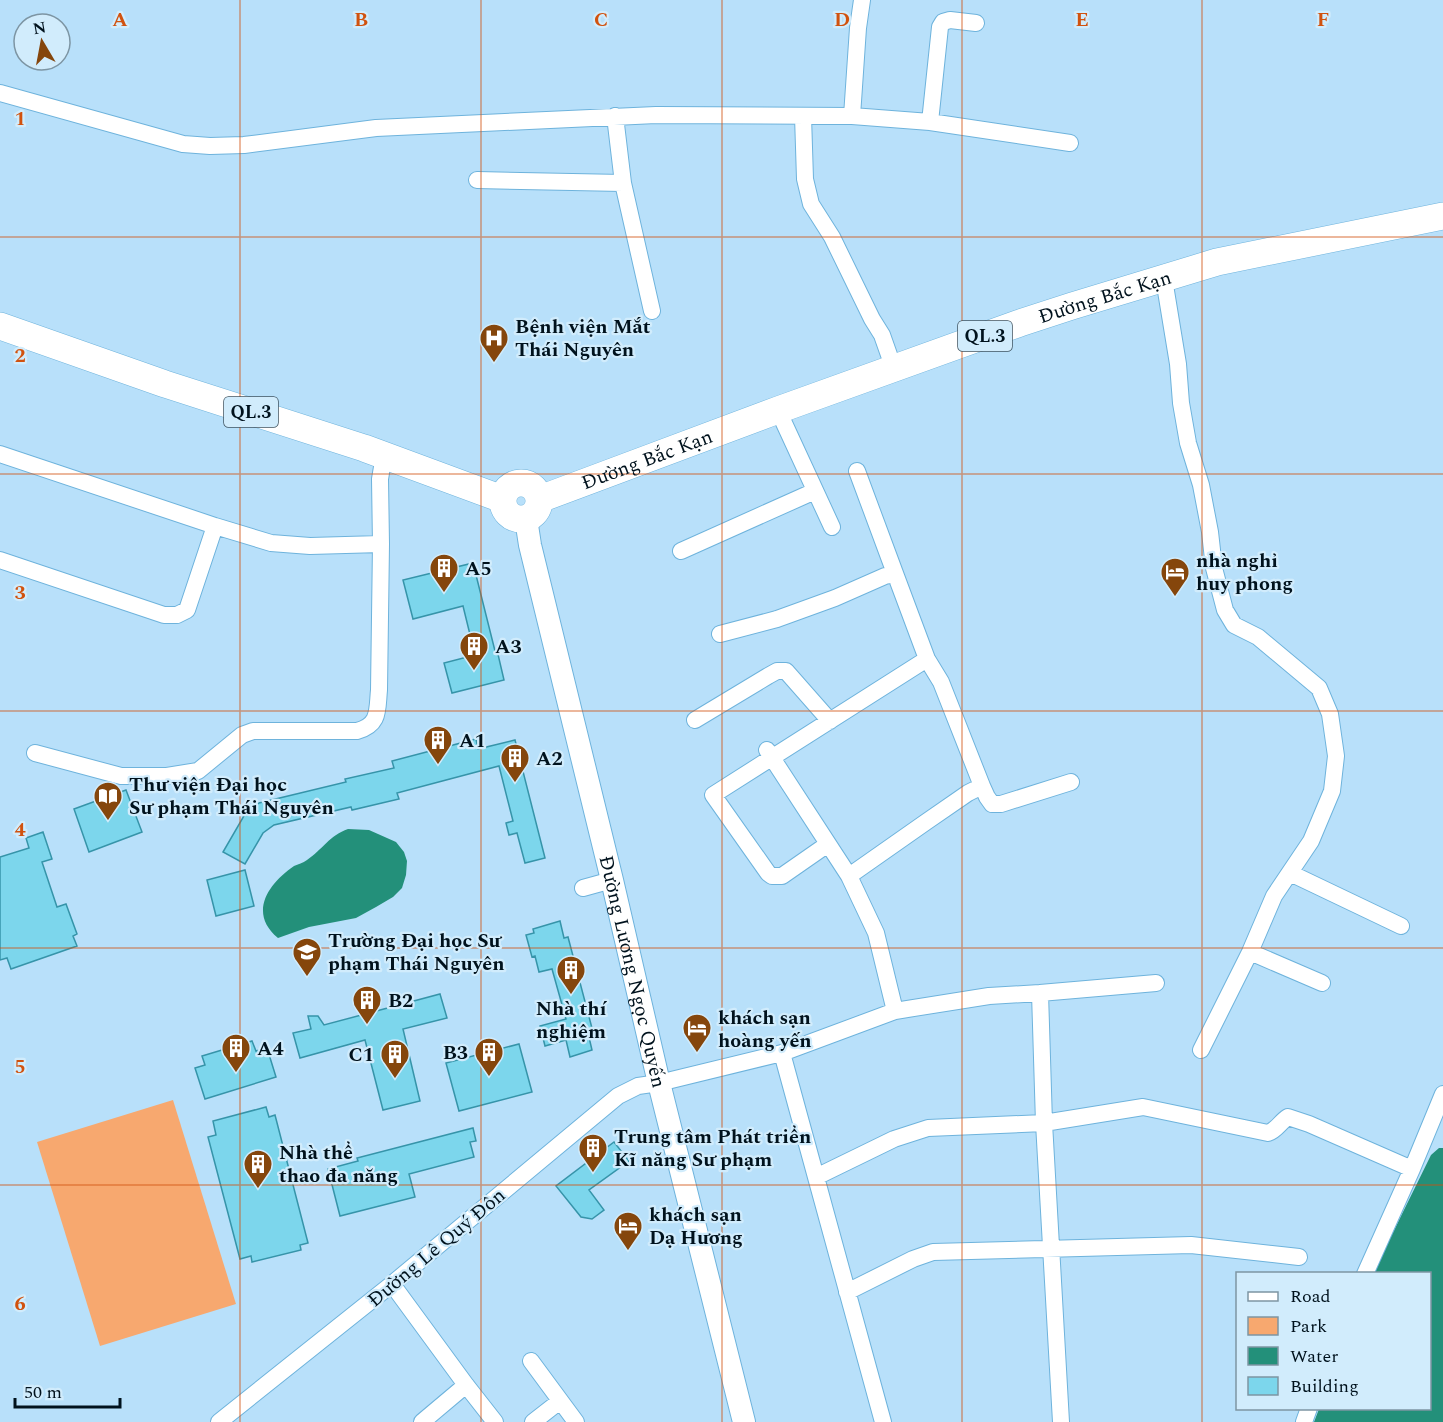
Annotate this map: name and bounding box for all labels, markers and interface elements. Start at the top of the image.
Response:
text: A [112,5,128,35]
text: B [354,5,368,35]
text: C [594,5,608,35]
text: D [834,5,850,35]
text: E [1075,5,1089,35]
text: F [1317,5,1329,35]
north arrow [12,12,72,72]
text: N [31,15,48,41]
text: 1 [14,104,26,134]
street label: Đường Bắc Kạn [1034,263,1175,332]
place label: Bệnh viện Mắt Thái Nguyên [515,312,651,365]
road number: QL.3 [958,321,1012,351]
hospital icon: Bệnh viện Mắt Thái Nguyên [478,322,510,364]
text: 2 [14,341,26,371]
road number: QL.3 [224,397,278,427]
street label: Đường Bắc Kạn [577,422,717,498]
place label: nhà nghỉ huy phong [1196,546,1293,599]
building icon: A5 [428,552,460,594]
place label: A5 [465,554,492,584]
hotel icon: nhà nghỉ huy phong [1159,556,1191,598]
text: 3 [14,578,26,608]
building icon: A3 [458,630,490,672]
place label: A3 [495,632,522,662]
building icon: A1 [422,724,454,766]
place label: A1 [459,726,486,756]
building icon: A2 [499,742,531,784]
place label: A2 [536,744,563,774]
place label: Thư viện Đại học Sư phạm Thái Nguyên [129,770,334,823]
library icon: Thư viện Đại học Sư phạm Thái Nguyên [92,780,124,822]
text: 4 [14,815,26,845]
street label: Đường Lương Ngọc Quyến [591,852,674,1091]
place label: Trường Đại học Sư phạm Thái Nguyên [328,926,505,979]
school or university icon: Trường Đại học Sư phạm Thái Nguyên [291,936,323,978]
building icon: Nhà thí nghiệm [555,954,587,996]
building icon: B2 [351,984,383,1026]
place label: B2 [388,986,413,1016]
place label: Nhà thí nghiệm [536,994,608,1047]
place label: khách sạn hoàng yến [718,1003,812,1056]
hotel icon: khách sạn hoàng yến [681,1012,713,1054]
building icon: A4 [220,1032,252,1074]
place label: A4 [257,1034,284,1064]
building icon: B3 [473,1036,505,1078]
building icon: C1 [379,1038,411,1080]
place label: B3 [443,1038,468,1068]
place label: C1 [349,1040,374,1070]
text: 5 [14,1052,26,1082]
place label: Trung tâm Phát triển Kĩ năng Sư phạm [614,1122,811,1175]
building icon: Trung tâm Phát triển Kĩ năng Sư phạm [577,1132,609,1174]
place label: Nhà thể thao đa năng [279,1138,398,1191]
building icon: Nhà thể thao đa năng [242,1148,274,1190]
street label: Đường Lê Quý Đôn [361,1181,512,1315]
place label: khách sạn Dạ Hương [649,1200,743,1253]
hotel icon: khách sạn Dạ Hương [612,1210,644,1252]
legend [1236,1272,1431,1410]
text: Road [1290,1283,1331,1310]
text: 6 [14,1289,26,1319]
text: Park [1290,1313,1327,1340]
text: Water [1290,1343,1338,1370]
scale bar [15,1371,120,1409]
text: Building [1290,1373,1359,1400]
text: 50 m [24,1379,62,1406]

